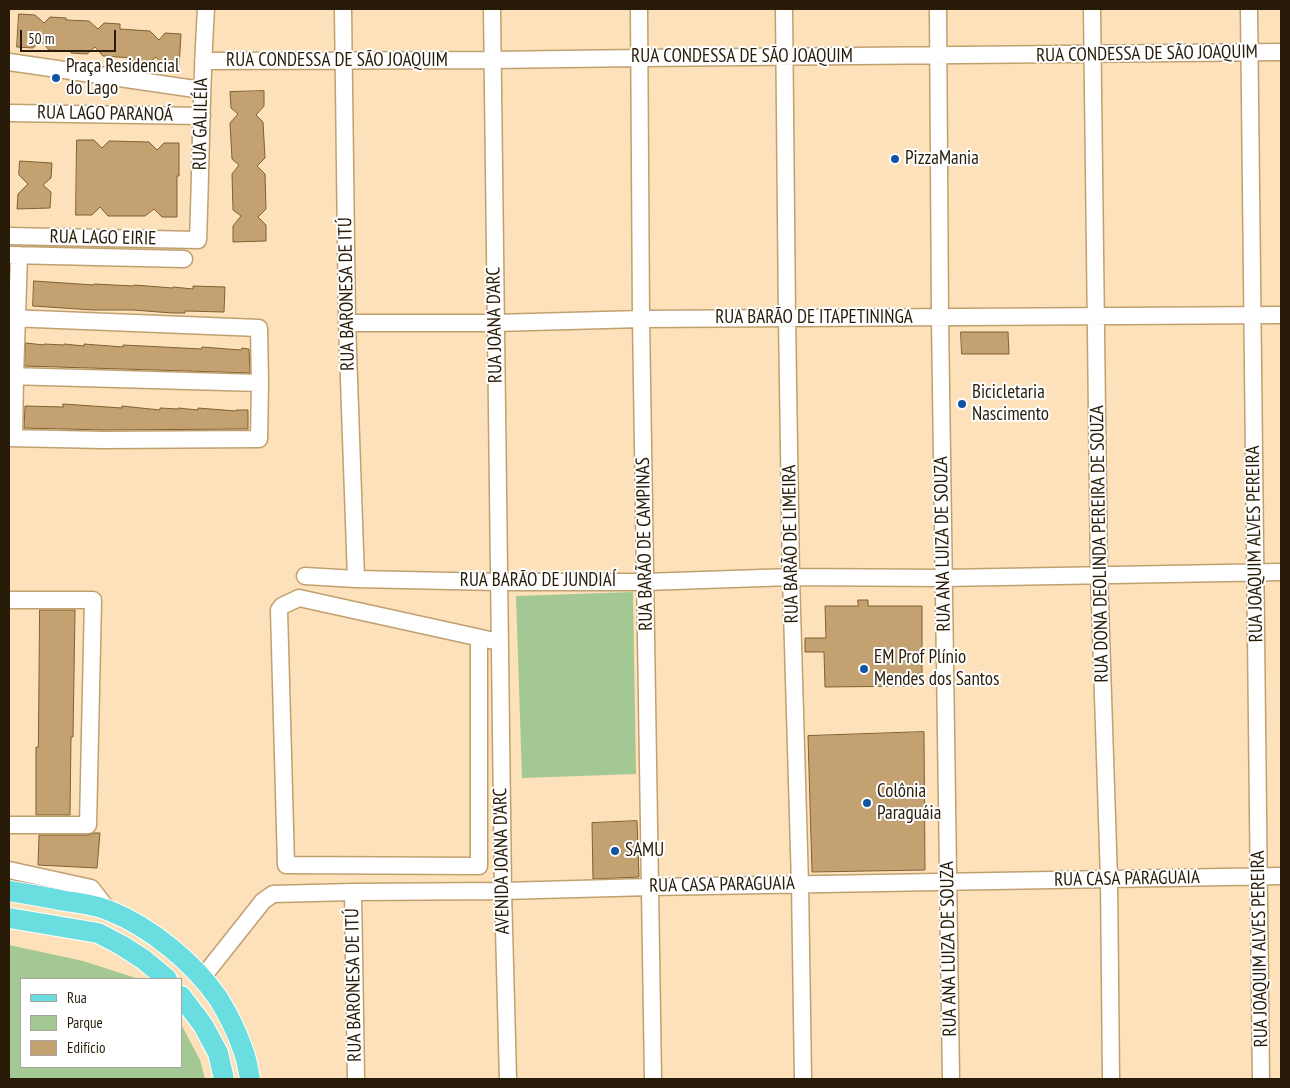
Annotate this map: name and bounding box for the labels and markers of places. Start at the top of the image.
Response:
place label: Praça Residencial do Lago [66,56,179,100]
marker: Praça Residencial do Lago [50,72,62,84]
place label: PizzaMania [905,148,979,170]
marker: PizzaMania [889,153,901,165]
place label: Bicicletaria Nascimento [972,382,1049,426]
marker: Bicicletaria Nascimento [956,398,968,410]
place label: EM Prof Plínio Mendes dos Santos [874,647,999,691]
marker: EM Prof Plínio Mendes dos Santos [858,663,870,675]
place label: Colônia Paraguáia [877,781,941,825]
marker: Colônia Paraguáia [861,797,873,809]
place label: SAMU [625,840,664,862]
marker: SAMU [609,845,621,857]

